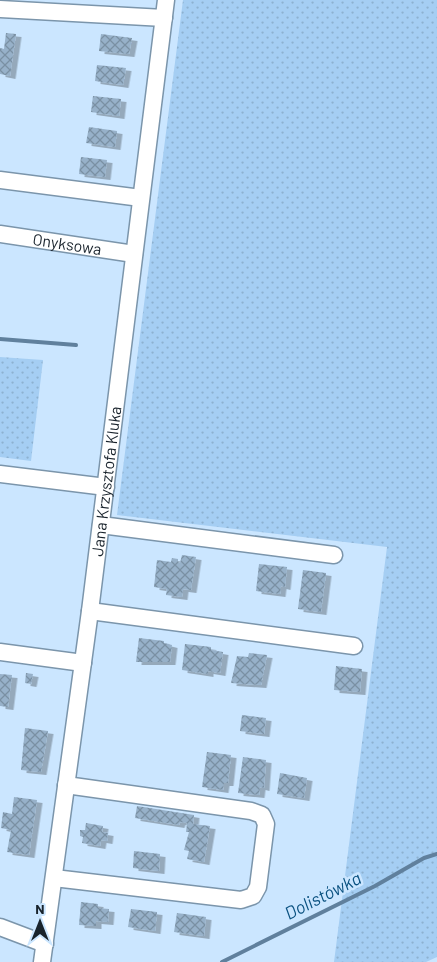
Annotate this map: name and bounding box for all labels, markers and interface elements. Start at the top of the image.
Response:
street label: Onyksowa [32,229,103,258]
street label: Jana Krzysztofa Kluka [87,405,124,557]
water label: Dolistówka [281,866,364,924]
north arrow [15,897,65,947]
text: N [35,900,45,917]

